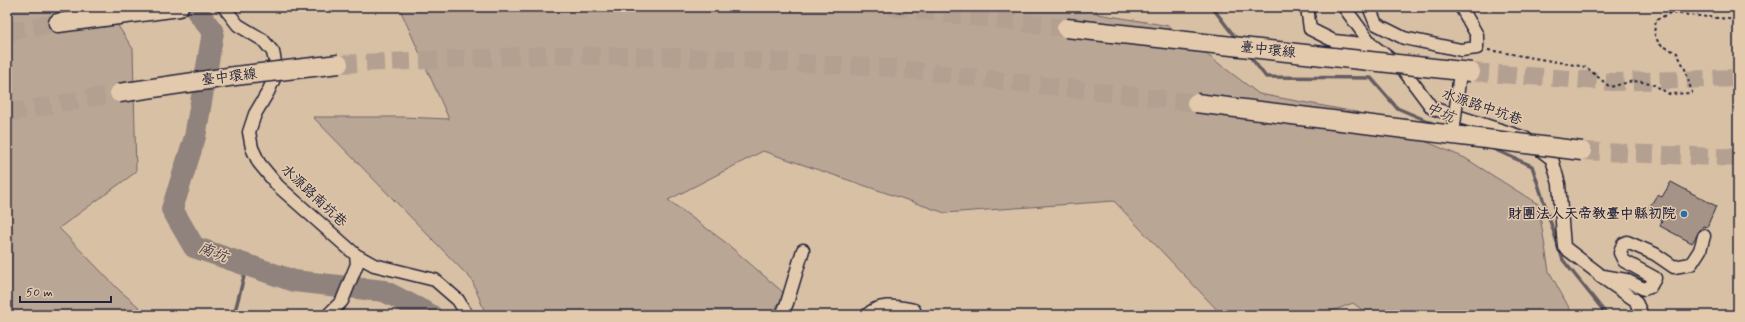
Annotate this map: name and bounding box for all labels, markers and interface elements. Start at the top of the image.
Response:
street label: 臺中環線 [1239,38,1297,62]
street label: 臺中環線 [200,65,258,89]
street label: 水源路中坑巷 [1440,85,1524,129]
water label: 中坑 [1423,99,1457,127]
street label: 水源路南坑巷 [277,161,352,232]
place label: 財團法人天帝教臺中縣初院 [1508,205,1676,223]
marker: 財團法人天帝教臺中縣初院 [1679,209,1689,219]
water label: 南坑 [195,238,233,269]
scale bar [20,278,111,304]
text: 50 m [26,285,53,301]

